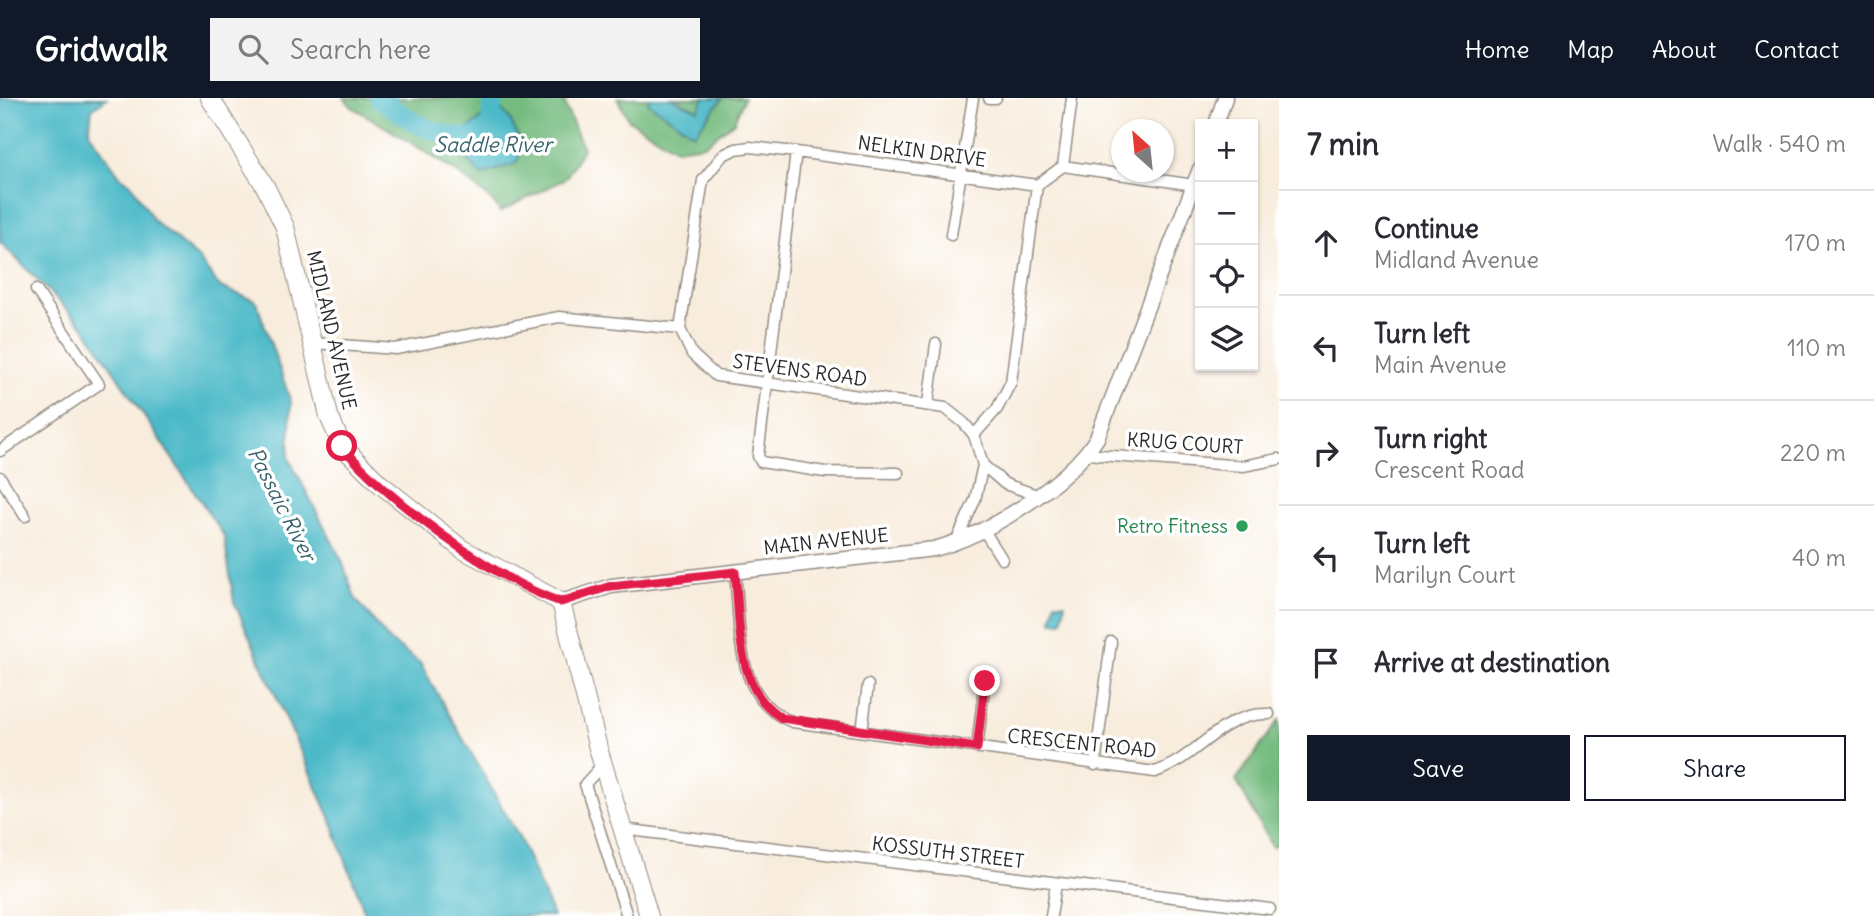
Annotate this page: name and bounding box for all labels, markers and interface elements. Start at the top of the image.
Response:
search box [210,18,700,81]
text: Gridwalk [35,28,168,70]
icon: search [234,30,272,68]
text: Search here [290,33,431,66]
text: Home [1465,34,1529,64]
text: Map [1567,34,1614,64]
text: About [1652,34,1716,64]
text: Contact [1754,34,1839,64]
north arrow [1111,119,1174,182]
map controls [1195,119,1258,371]
button: + [1195,119,1258,182]
text: 7 min [1307,125,1379,163]
text: Walk · 540 m [1712,129,1846,158]
street label: NELKIN DRIVE [856,130,988,172]
water label: Saddle River [434,131,554,158]
button: − [1195,182,1258,245]
text: Continue [1374,212,1479,245]
icon: ahead [1307,224,1345,262]
text: 170 m [1785,228,1846,257]
button: locate [1195,245,1258,308]
text: Midland Avenue [1374,245,1539,274]
street label: MIDLAND AVENUE [302,248,362,412]
button: layers [1195,308,1258,371]
text: Turn left [1374,317,1470,350]
icon: left [1307,329,1345,367]
text: 110 m [1787,333,1846,362]
street label: STEVENS ROAD [731,349,869,391]
text: Main Avenue [1374,350,1507,379]
text: Turn right [1374,422,1487,455]
street label: KRUG COURT [1126,427,1244,459]
route start [326,430,357,461]
icon: right [1307,434,1345,472]
text: 220 m [1780,438,1846,467]
water label: Passaic River [242,443,323,567]
text: Crescent Road [1374,455,1525,484]
place label: Retro Fitness [1117,514,1228,538]
marker: Retro Fitness [1234,518,1250,534]
street label: MAIN AVENUE [762,523,890,559]
text: Turn left [1374,527,1470,560]
icon: left [1307,539,1345,577]
text: 40 m [1792,543,1846,572]
text: Marilyn Court [1374,560,1516,589]
icon: arrive [1307,644,1345,682]
text: Arrive at destination [1374,646,1610,679]
route end [969,665,1000,696]
street label: CRESCENT ROAD [1006,723,1158,763]
button: Save [1307,735,1570,801]
button: Share [1584,735,1846,801]
street label: KOSSUTH STREET [871,831,1025,873]

